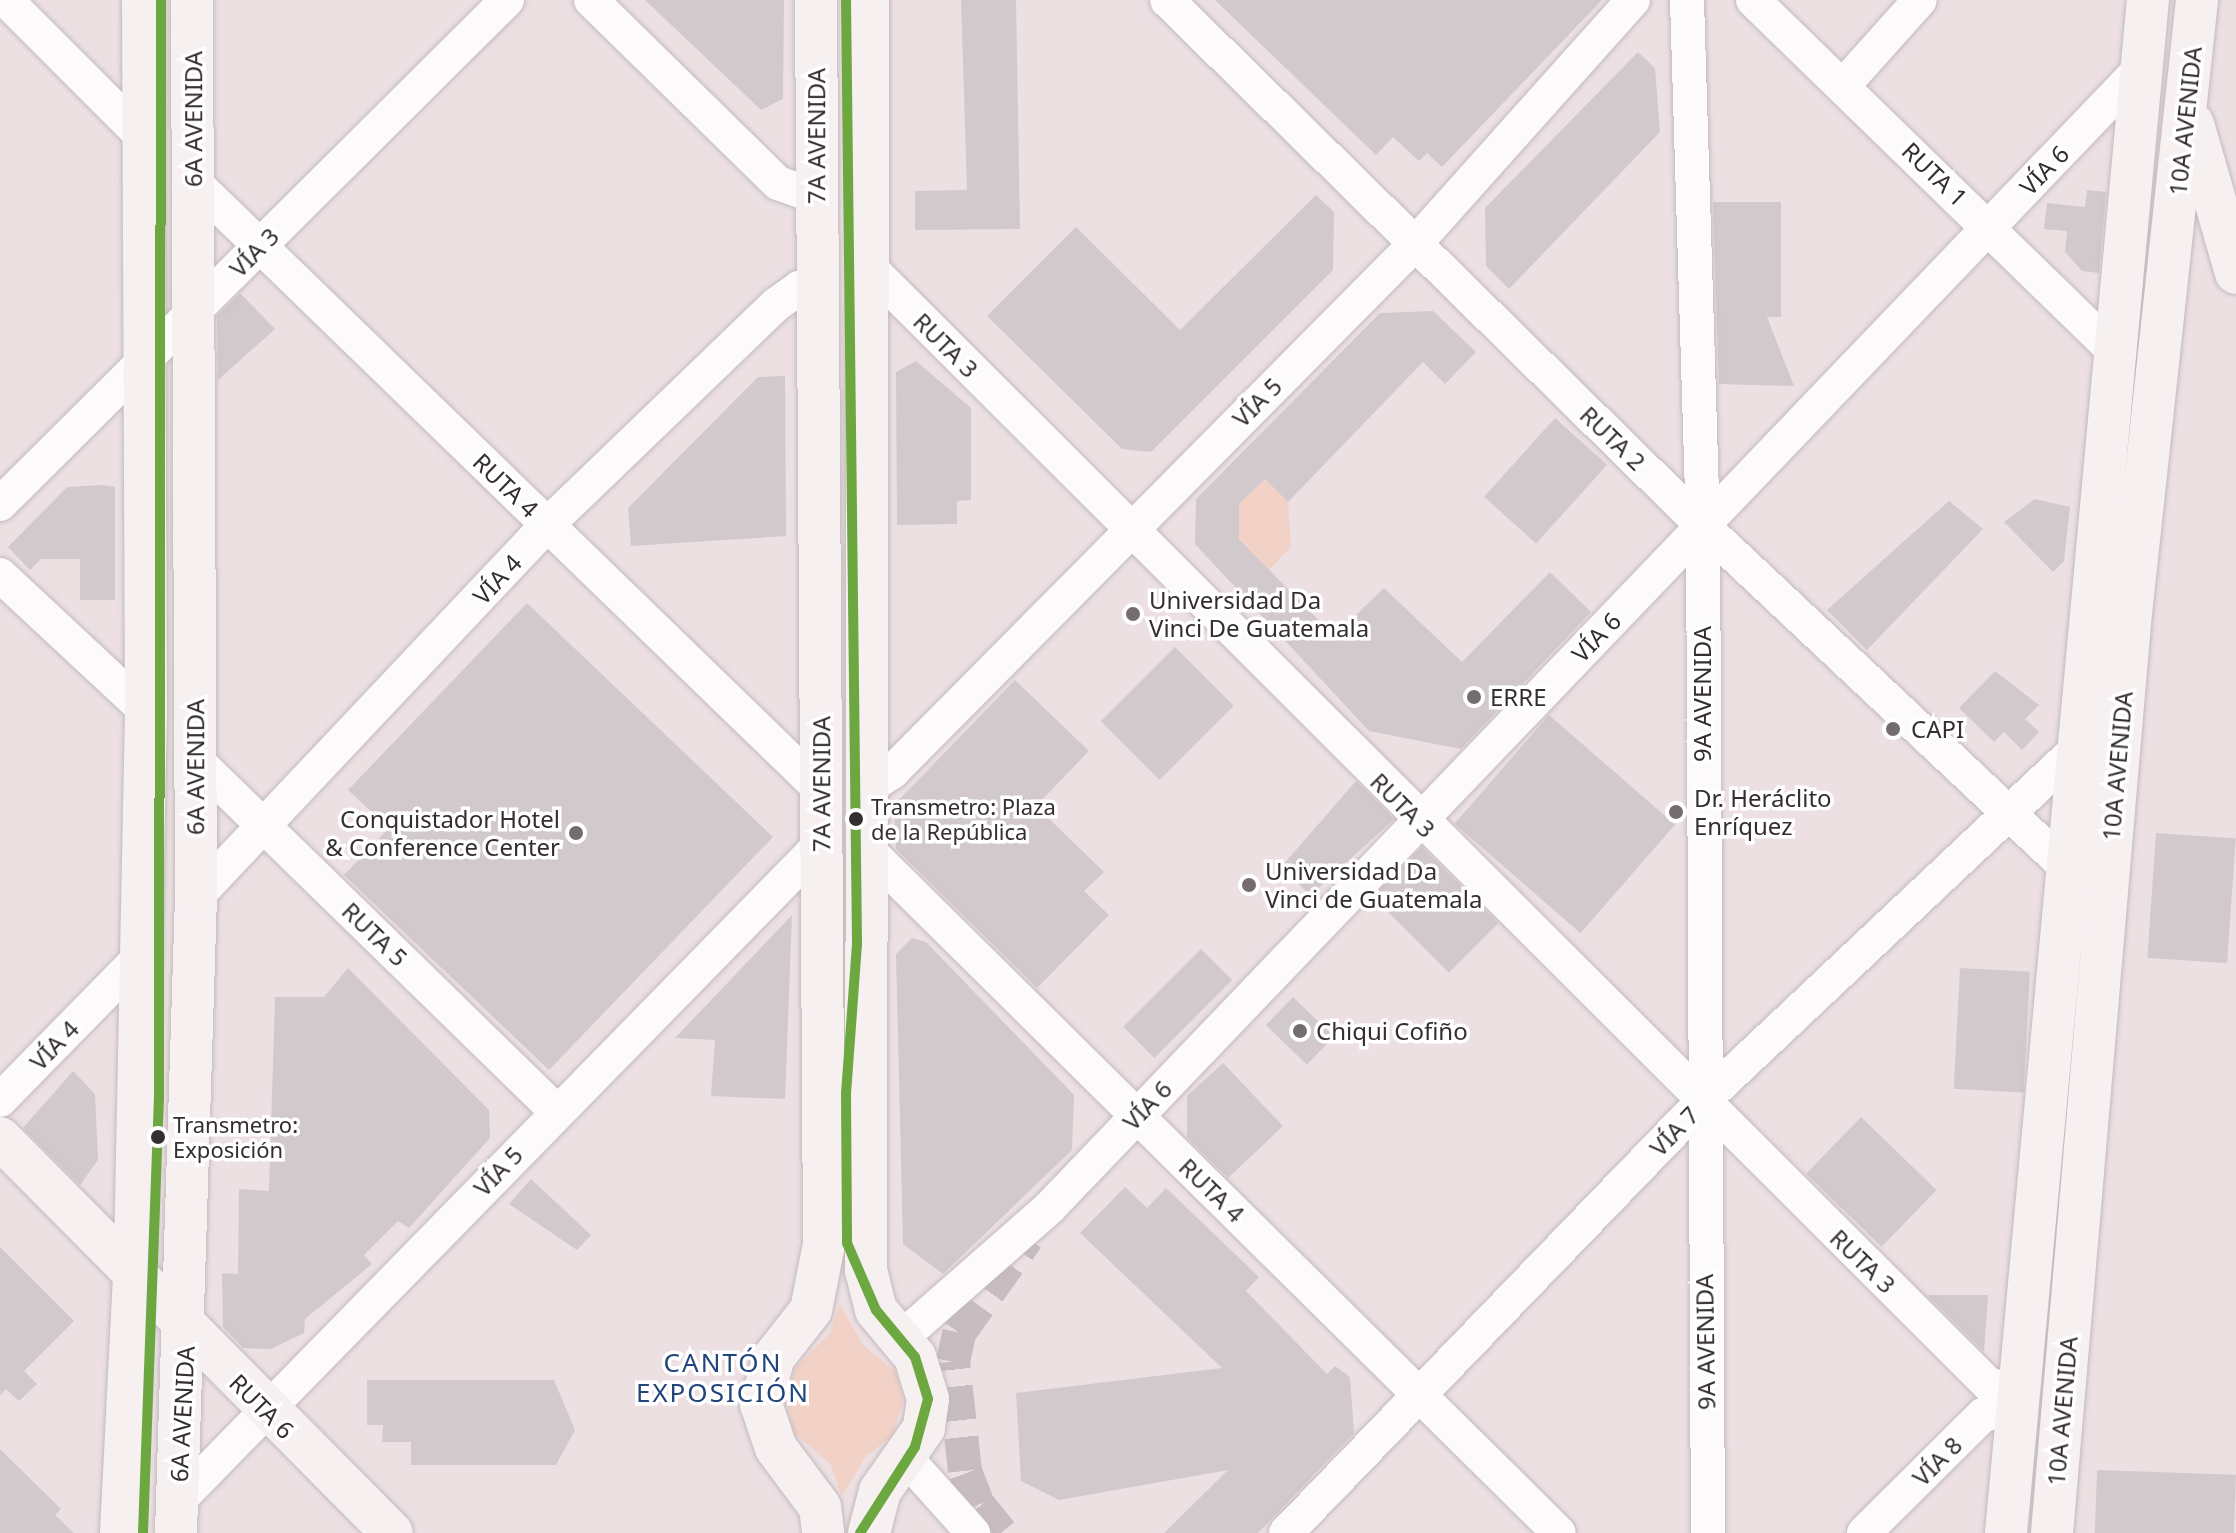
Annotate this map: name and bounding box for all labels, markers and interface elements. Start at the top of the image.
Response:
street label: 10A AVENIDA [2163,45,2207,197]
street label: 6A AVENIDA [179,51,207,187]
street label: 7A AVENIDA [802,68,830,204]
street label: RUTA 1 [1896,136,1974,212]
street label: VÍA 6 [2014,139,2074,201]
street label: VÍA 3 [223,221,285,283]
street label: RUTA 3 [908,307,984,383]
street label: VÍA 5 [1226,371,1288,433]
street label: RUTA 2 [1574,400,1652,476]
street label: RUTA 4 [467,447,545,523]
street label: VÍA 4 [467,548,527,610]
place label: Universidad Da Vinci De Guatemala [1149,586,1369,642]
marker: Universidad Da Vinci De Guatemala [1124,605,1142,623]
street label: VÍA 6 [1566,606,1626,668]
street label: 9A AVENIDA [1688,626,1716,762]
place label: ERRE [1490,683,1547,711]
marker: ERRE [1465,688,1483,706]
street label: 10A AVENIDA [2096,690,2138,842]
street label: 6A AVENIDA [181,699,209,835]
place label: CAPI [1911,715,1964,743]
street label: 7A AVENIDA [807,716,835,852]
marker: CAPI [1882,718,1904,740]
street label: RUTA 3 [1365,767,1441,843]
place label: Dr. Heráclito Enríquez [1694,784,1832,840]
place label: Transmetro: Plaza de la República [871,793,1056,844]
marker: Dr. Heráclito Enríquez [1665,801,1687,823]
place label: Conquistador Hotel & Conference Center [325,805,560,861]
marker: Transmetro: Plaza de la República [848,811,864,827]
marker: Conquistador Hotel & Conference Center [567,824,585,842]
place label: Universidad Da Vinci de Guatemala [1265,857,1482,913]
marker: Universidad Da Vinci de Guatemala [1240,876,1258,894]
street label: RUTA 5 [336,896,414,972]
street label: VÍA 4 [24,1014,84,1076]
place label: Chiqui Cofiño [1316,1017,1468,1045]
marker: Chiqui Cofiño [1291,1022,1309,1040]
street label: VÍA 6 [1117,1074,1177,1136]
street label: VÍA 7 [1644,1100,1704,1162]
place label: Transmetro: Exposición [173,1111,298,1162]
marker: Transmetro: Exposición [150,1129,166,1145]
street label: VÍA 5 [468,1140,528,1202]
street label: RUTA 4 [1173,1152,1251,1228]
street label: RUTA 3 [1824,1223,1902,1299]
street label: 9A AVENIDA [1689,1274,1721,1410]
street label: 10A AVENIDA [2041,1335,2083,1487]
street label: 6A AVENIDA [164,1345,200,1483]
district label: CANTÓN EXPOSICIÓN [636,1347,810,1408]
street label: RUTA 6 [224,1368,300,1444]
street label: VÍA 8 [1906,1430,1968,1492]

